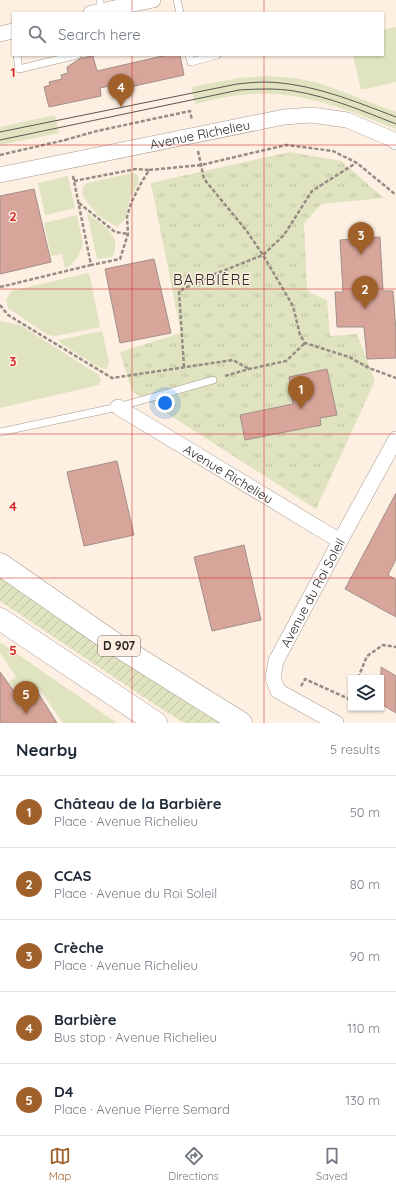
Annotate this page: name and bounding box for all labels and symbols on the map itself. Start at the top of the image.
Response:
text: 1 [10,64,16,80]
pin: 4 [108,74,134,107]
street label: Avenue Richelieu [148,116,251,152]
text: 2 [9,208,17,224]
pin: 3 [348,222,374,255]
district label: BARBIÈRE [173,270,251,289]
pin: 2 [352,276,378,309]
text: 3 [10,353,17,369]
pin: 1 [288,376,314,409]
your location [155,393,175,413]
street label: Avenue Richelieu [181,441,276,507]
text: 4 [9,498,17,514]
street label: Avenue du Roi Soleil [277,535,348,650]
road number: D 907 [98,636,140,656]
text: 5 [9,642,17,658]
pin: 5 [13,681,39,714]

